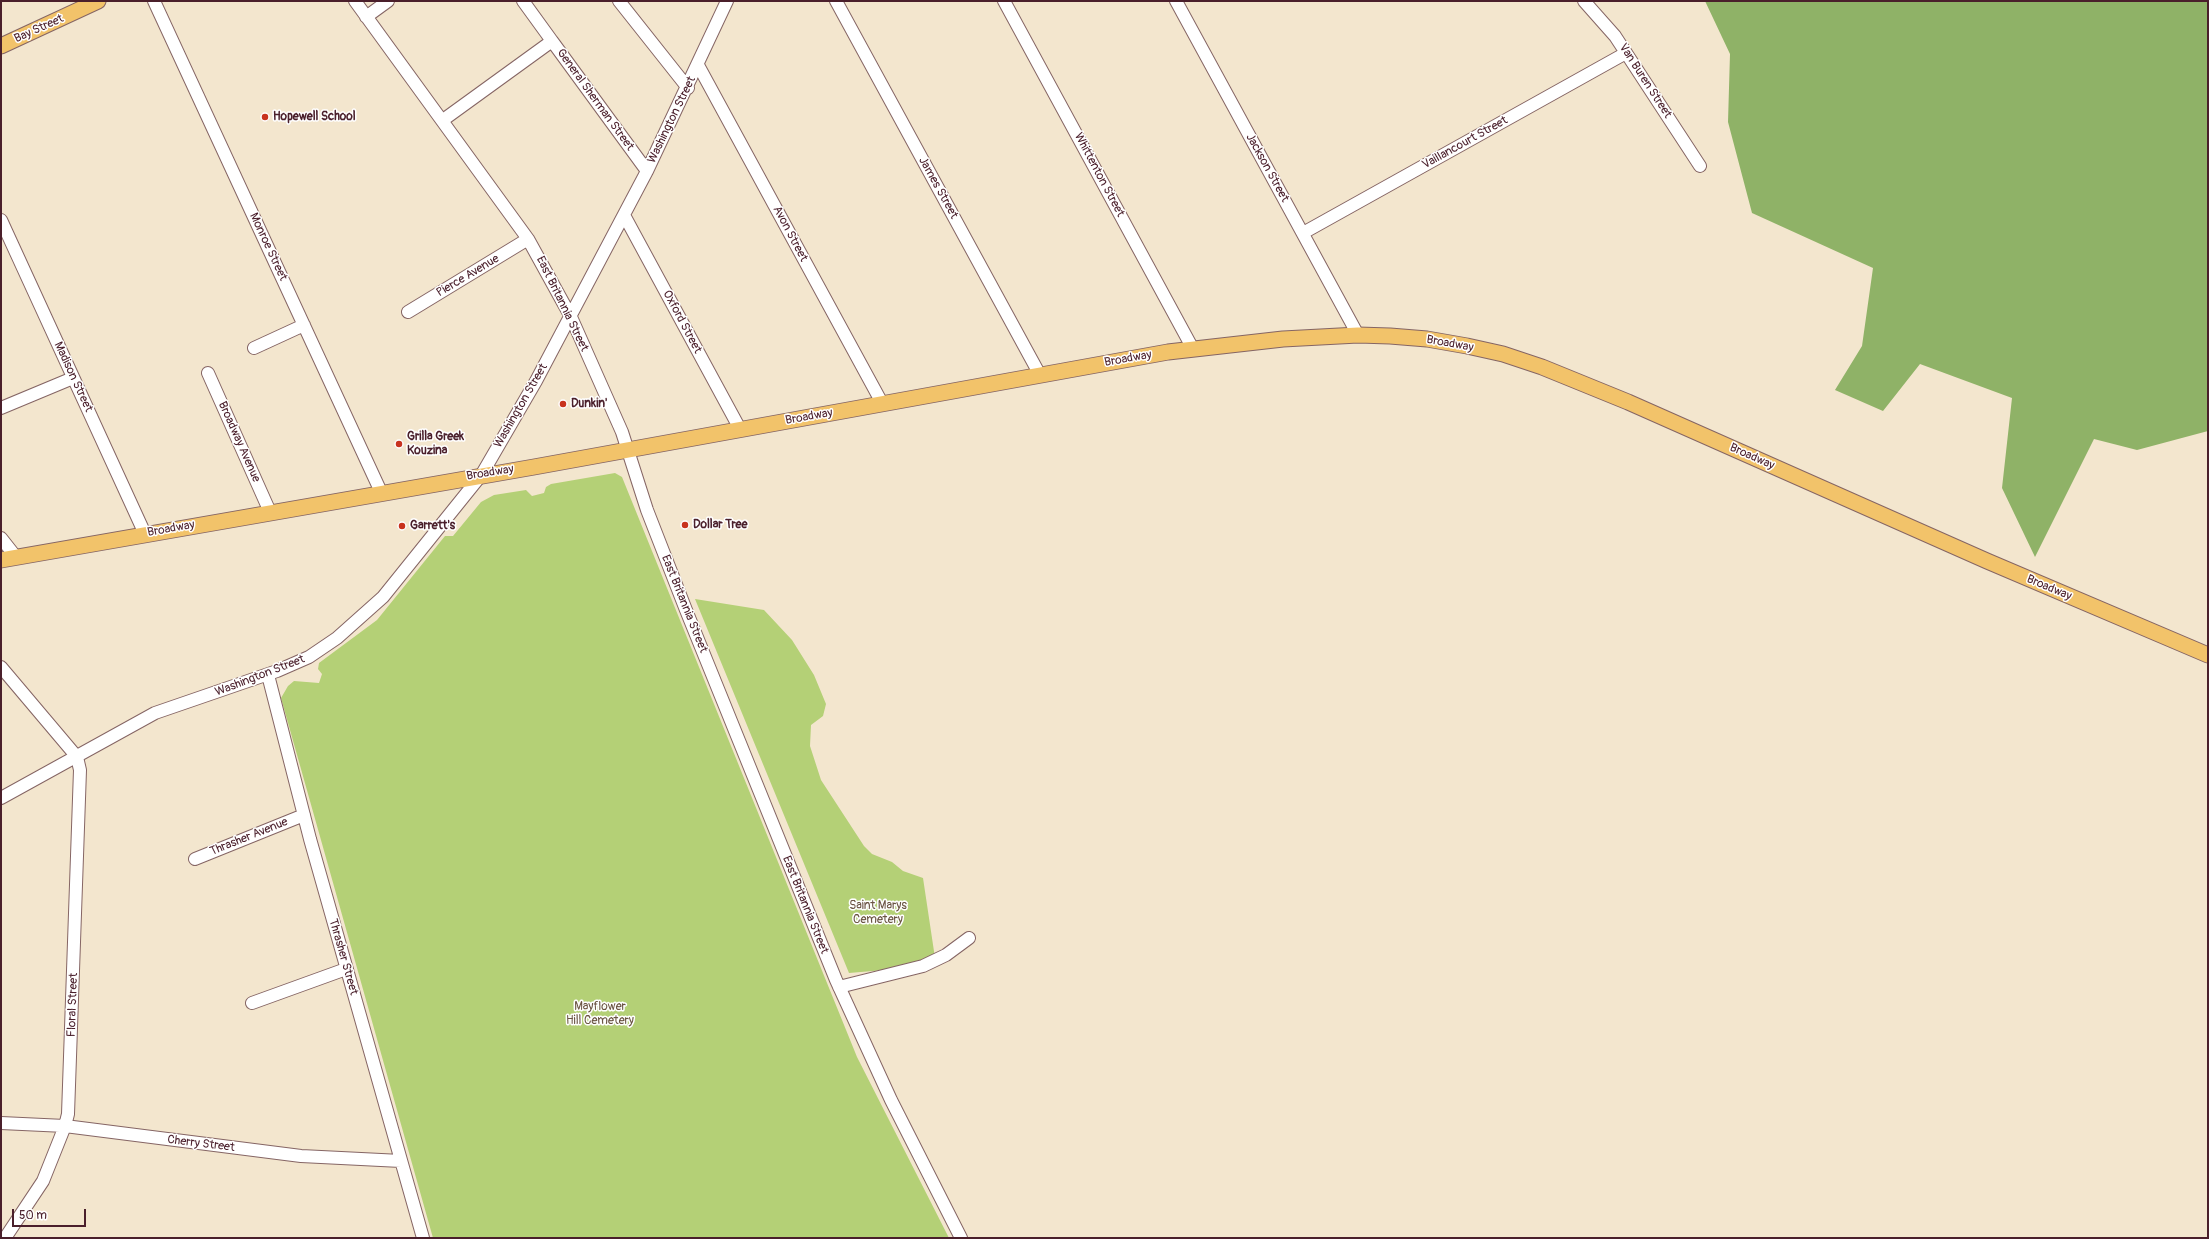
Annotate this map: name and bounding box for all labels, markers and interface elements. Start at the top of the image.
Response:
street label: Bay Street [12,12,66,46]
street label: Van Buren Street [1615,41,1675,121]
street label: General Sherman Street [553,46,637,154]
street label: Washington Street [645,74,699,166]
place label: Hopewell School [273,110,356,124]
marker: Hopewell School [260,112,270,122]
street label: Vaillancourt Street [1420,114,1510,172]
street label: Whittenton Street [1071,130,1127,220]
street label: Jackson Street [1242,131,1292,205]
street label: James Street [915,155,961,221]
street label: Avon Street [769,204,811,264]
street label: Monroe Street [246,211,290,283]
street label: Pierce Avenue [434,252,502,300]
street label: East Britannia Street [533,254,591,354]
street label: Oxford Street [659,288,705,356]
street label: Broadway [1425,333,1475,355]
street label: Madison Street [50,340,96,414]
street label: Broadway [1103,348,1153,370]
street label: Washington Street [491,361,551,451]
place label: Dunkin' [571,397,607,411]
street label: Broadway Avenue [215,399,263,485]
marker: Dunkin' [558,399,568,409]
street label: Broadway [784,406,834,428]
place label: Grilla Greek Kouzina [407,430,464,458]
marker: Grilla Greek Kouzina [394,439,404,449]
street label: Broadway [1727,441,1777,473]
street label: Broadway [465,462,515,484]
street label: Broadway [146,518,196,540]
place label: Dollar Tree [693,518,747,532]
place label: Garrett's [410,519,455,533]
marker: Dollar Tree [680,520,690,530]
marker: Garrett's [397,521,407,531]
street label: East Britannia Street [658,553,710,655]
street label: Broadway [2024,572,2074,604]
street label: Washington Street [213,652,307,700]
street label: Thrasher Avenue [208,815,290,859]
street label: East Britannia Street [779,854,831,956]
park label: Saint Marys Cemetery [849,899,907,927]
street label: Thrasher Street [325,917,361,997]
street label: Floral Street [65,973,81,1037]
park label: Mayflower Hill Cemetery [566,1000,634,1028]
street label: Cherry Street [166,1133,236,1155]
scale bar [14,1201,88,1227]
text: 50 m [19,1208,47,1223]

